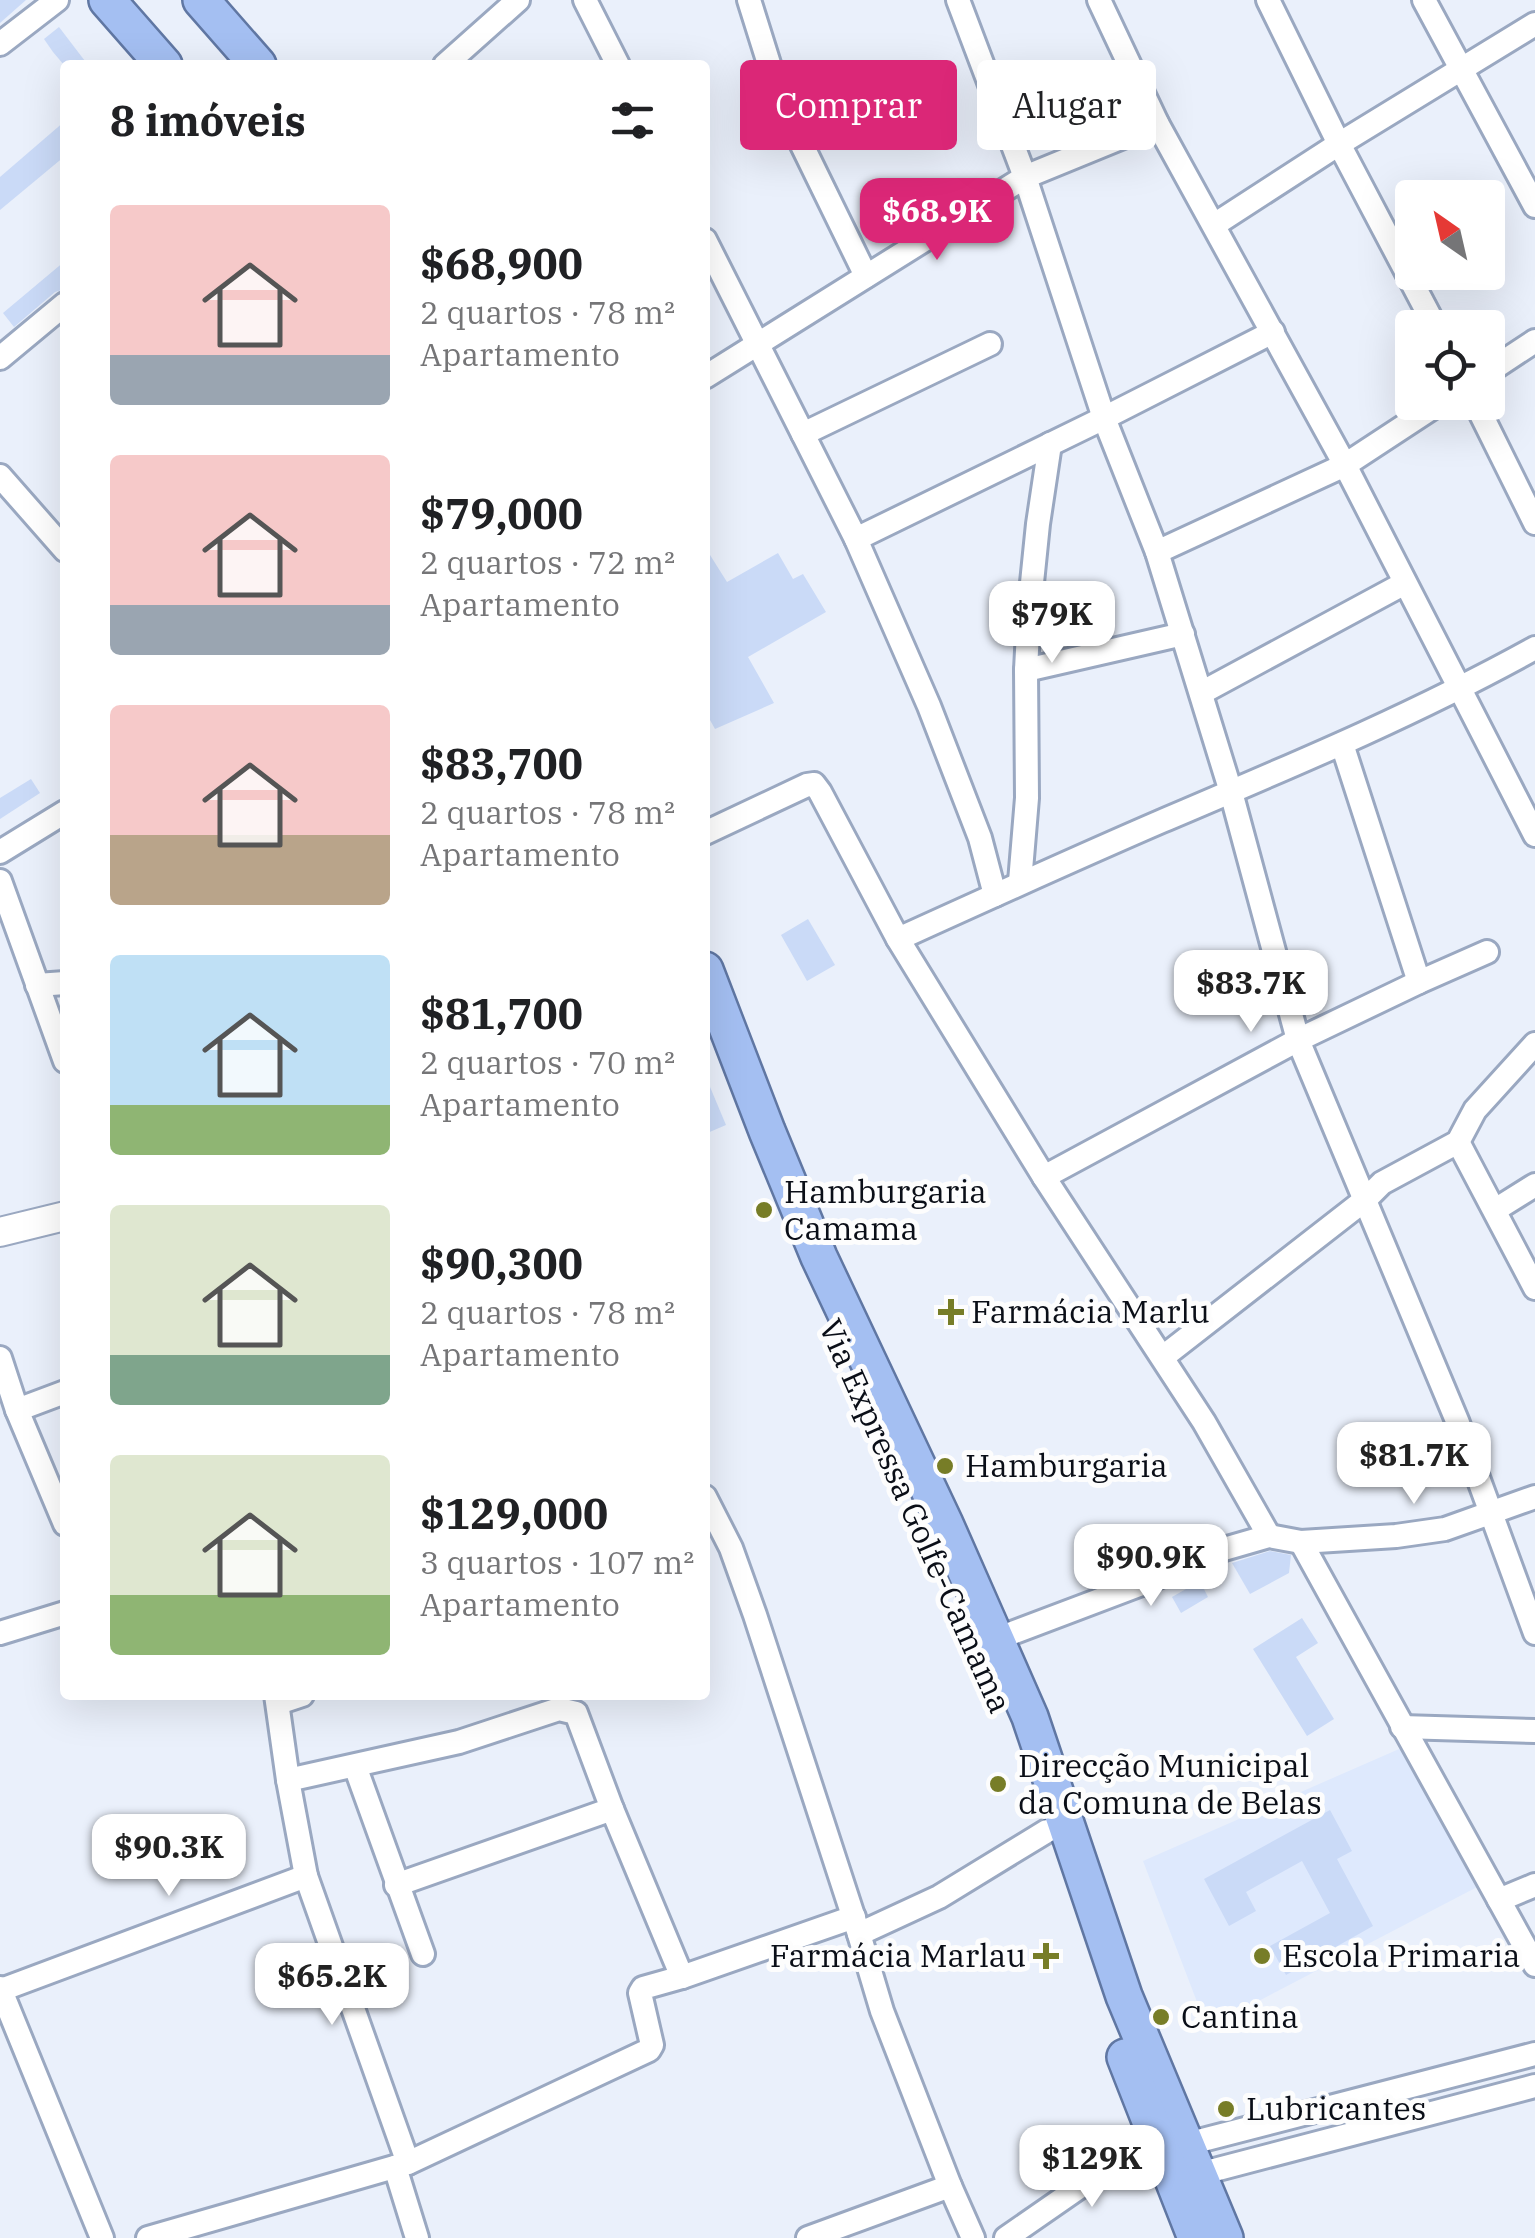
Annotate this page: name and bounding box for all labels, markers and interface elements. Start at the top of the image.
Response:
chip: Comprar [740,60,957,150]
chip: Alugar [977,60,1156,150]
text: 8 imóveis [110,93,306,148]
icon: filters [605,93,660,148]
pin: $68.9K [856,178,1018,263]
north arrow [1395,180,1505,290]
map controls [1395,180,1505,420]
text: $68.9K [882,189,992,231]
text: $68,900 [420,236,583,291]
icon: home [190,245,310,365]
text: 2 quartos · 78 m² [420,291,675,333]
button: locate [1395,310,1505,420]
text: Apartamento [420,333,620,375]
text: $79,000 [420,486,583,541]
icon: home [190,495,310,615]
text: 2 quartos · 72 m² [420,541,675,583]
pin: $79K [993,581,1111,666]
text: Apartamento [420,583,620,625]
text: $79K [1011,592,1093,634]
text: $83,700 [420,736,583,791]
icon: home [190,745,310,865]
text: 2 quartos · 78 m² [420,791,675,833]
text: Apartamento [420,833,620,875]
pin: $83.7K [1170,950,1332,1035]
text: $83.7K [1196,961,1306,1003]
text: $81,700 [420,986,583,1041]
icon: home [190,995,310,1115]
text: 2 quartos · 70 m² [420,1041,675,1083]
text: Apartamento [420,1083,620,1125]
place label: Hamburgaria Camama [784,1170,987,1249]
marker: Hamburgaria Camama [753,1199,775,1221]
text: $90,300 [420,1236,583,1291]
icon: home [190,1245,310,1365]
place label: Farmácia Marlu [971,1290,1210,1332]
text: 2 quartos · 78 m² [420,1291,675,1333]
marker: Farmácia Marlu [940,1301,962,1323]
street label: Via Expressa Golfe-Camama [810,1312,1022,1719]
text: Apartamento [420,1333,620,1375]
pin: $81.7K [1333,1422,1495,1507]
text: $81.7K [1359,1433,1469,1475]
place label: Hamburgaria [965,1444,1168,1486]
marker: Hamburgaria [934,1455,956,1477]
text: $129,000 [420,1486,608,1541]
icon: home [190,1495,310,1615]
pin: $90.9K [1070,1524,1232,1609]
text: $90.9K [1096,1535,1206,1577]
text: 3 quartos · 107 m² [420,1541,694,1583]
text: Apartamento [420,1583,620,1625]
place label: Direcção Municipal da Comuna de Belas [1018,1744,1322,1823]
marker: Direcção Municipal da Comuna de Belas [987,1773,1009,1795]
pin: $90.3K [88,1814,250,1899]
text: $90.3K [114,1825,224,1867]
place label: Farmácia Marlau [770,1934,1026,1976]
place label: Escola Primaria [1282,1934,1521,1976]
pin: $65.2K [251,1943,413,2028]
marker: Farmácia Marlau [1035,1945,1057,1967]
marker: Escola Primaria [1251,1945,1273,1967]
text: $65.2K [277,1954,387,1996]
place label: Cantina [1181,1995,1299,2037]
marker: Cantina [1150,2006,1172,2028]
place label: Lubricantes [1246,2087,1426,2129]
marker: Lubricantes [1215,2098,1237,2120]
pin: $129K [1022,2125,1162,2210]
text: $129K [1041,2136,1143,2178]

